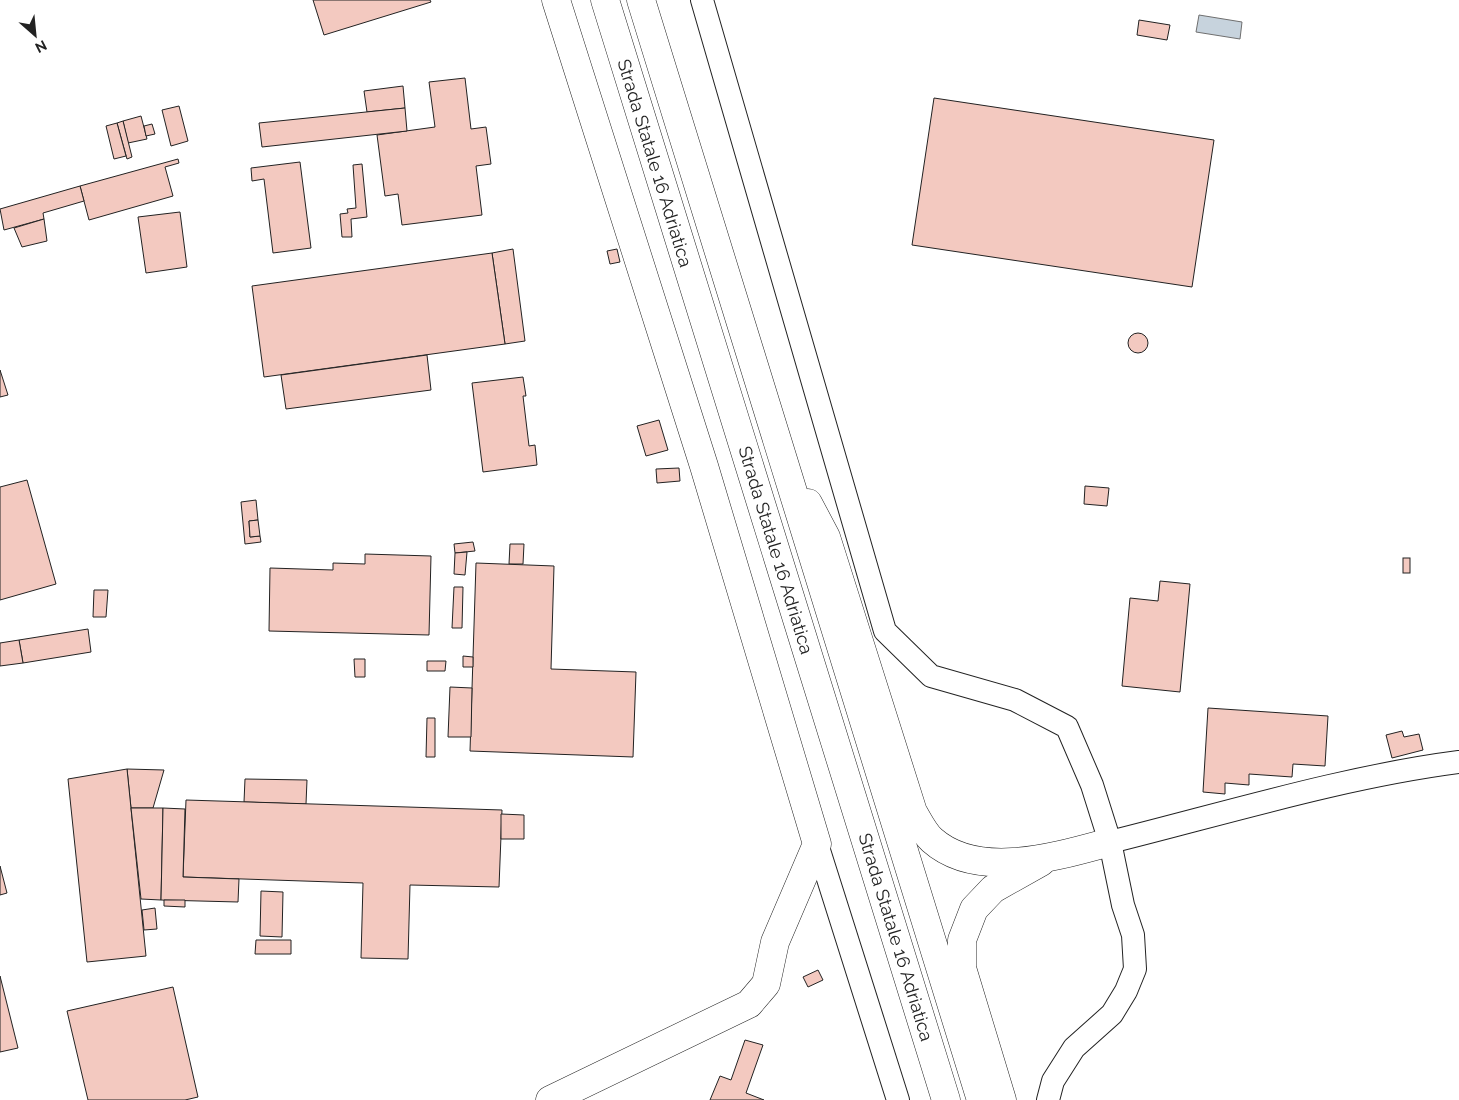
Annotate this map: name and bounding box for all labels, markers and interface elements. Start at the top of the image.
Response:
north arrow [10,10,60,60]
text: N [33,37,49,56]
street label: Strada Statale 16 Adriatica [613,57,697,269]
street label: Strada Statale 16 Adriatica [734,444,818,656]
street label: Strada Statale 16 Adriatica [854,831,938,1043]

